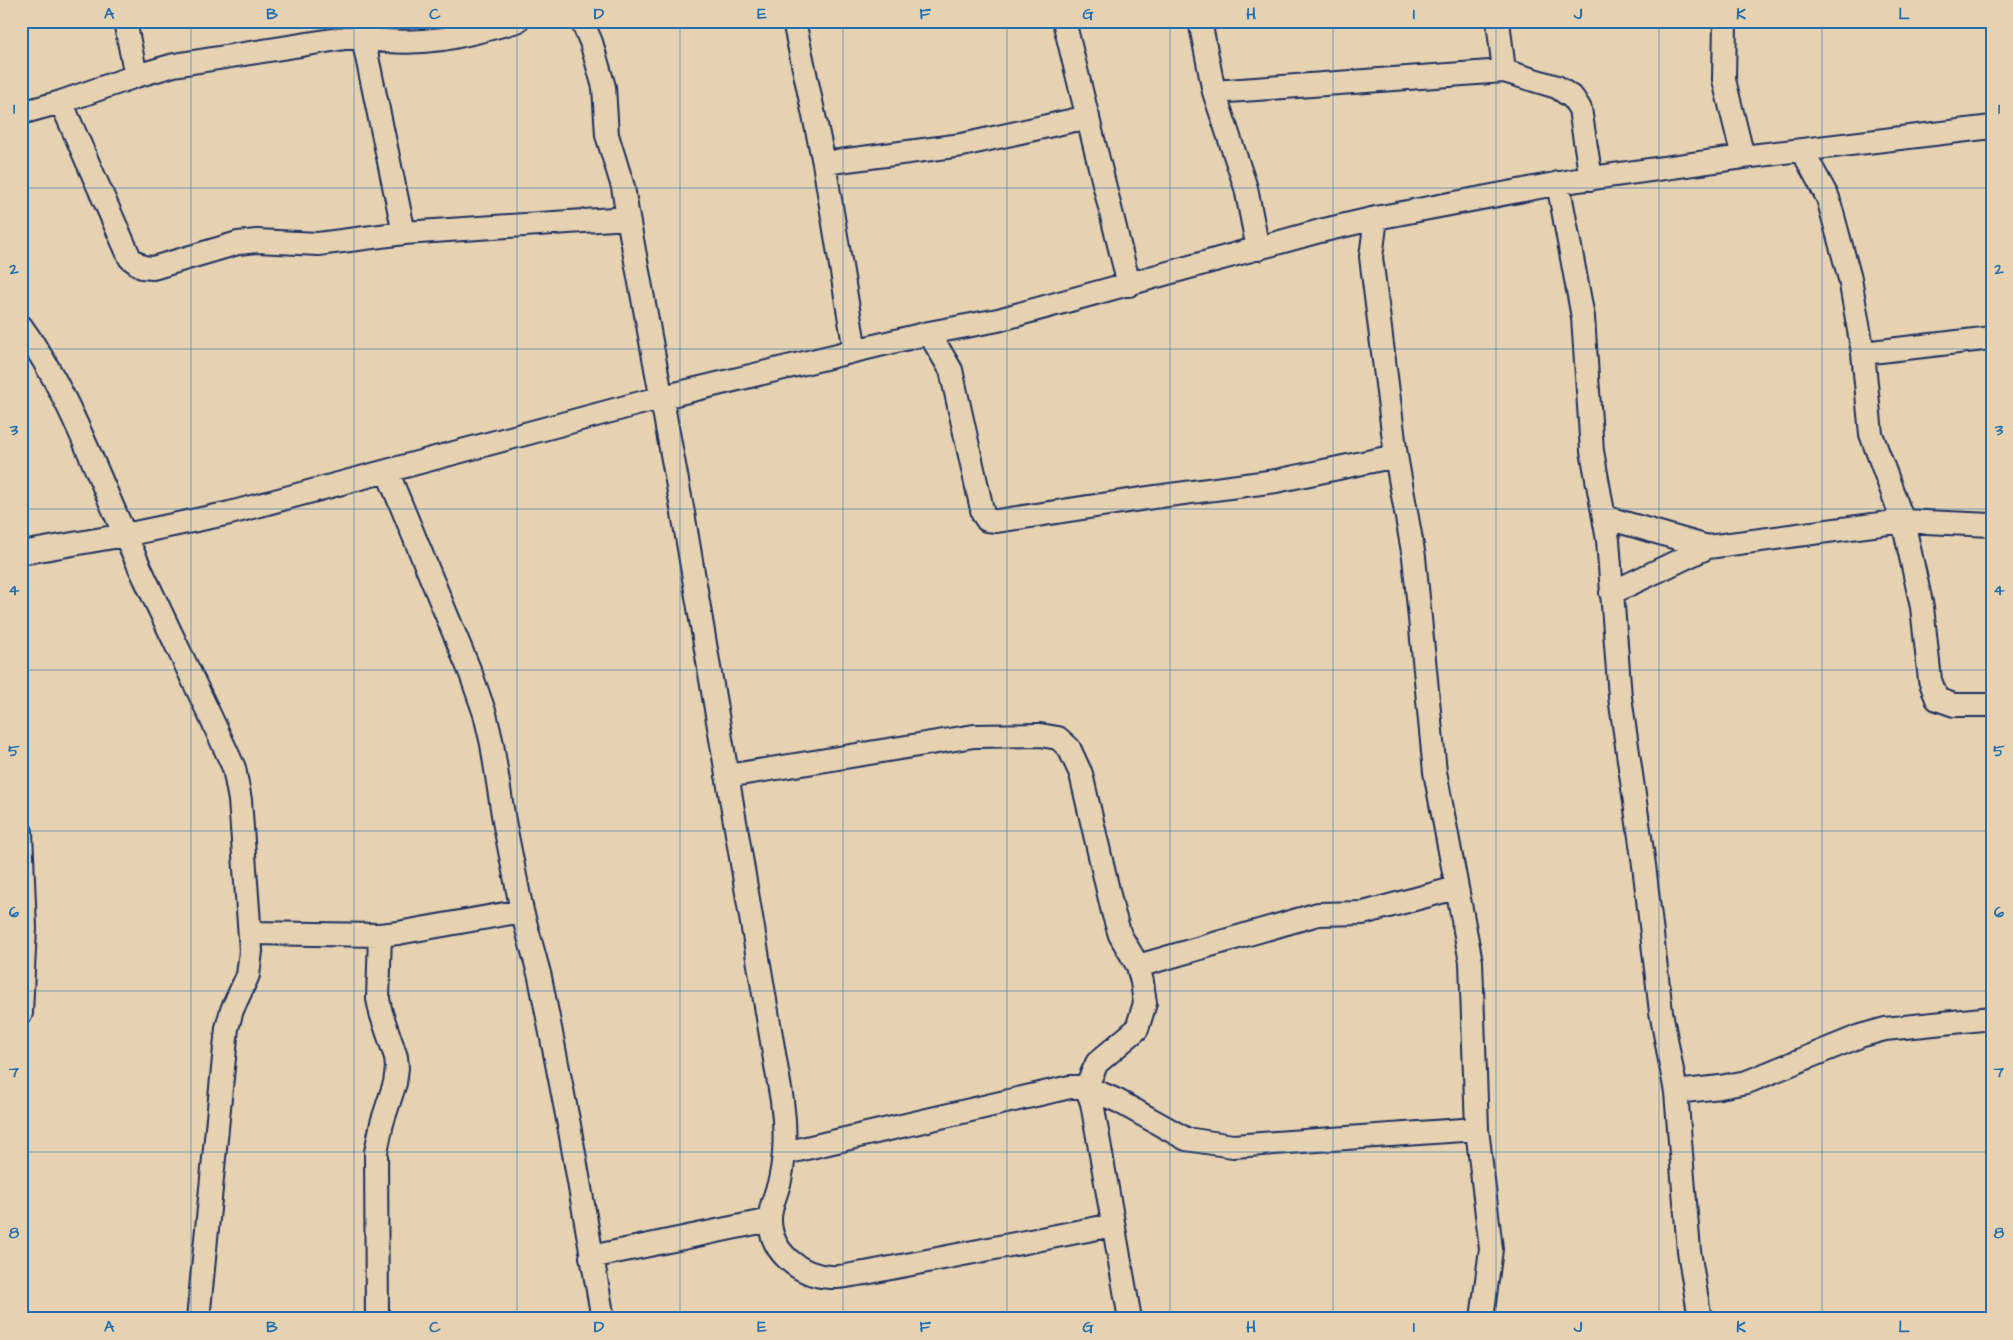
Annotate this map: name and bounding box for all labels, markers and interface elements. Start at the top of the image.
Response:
text: A [104,3,115,25]
text: B [266,3,278,25]
text: C [429,3,441,25]
text: D [594,3,605,25]
text: E [757,3,767,25]
text: F [919,3,931,25]
text: G [1082,3,1094,25]
text: H [1246,3,1256,25]
text: I [1413,3,1415,25]
text: J [1573,3,1583,25]
text: K [1736,3,1746,25]
text: L [1898,3,1910,25]
text: 1 [13,98,16,120]
text: 1 [1998,98,2001,120]
text: 2 [8,258,19,280]
text: 2 [1993,258,2004,280]
text: 3 [9,419,19,441]
text: 3 [1994,419,2004,441]
text: 4 [9,579,20,601]
text: 4 [1994,579,2005,601]
text: 5 [8,740,20,762]
text: 5 [1993,740,2005,762]
text: 6 [9,901,19,923]
text: 6 [1994,901,2004,923]
text: 7 [8,1061,19,1083]
text: 7 [1993,1061,2004,1083]
text: 8 [9,1222,20,1244]
text: 8 [1994,1222,2005,1244]
text: A [104,1316,115,1338]
text: B [266,1316,278,1338]
text: C [429,1316,441,1338]
text: D [594,1316,605,1338]
text: E [757,1316,767,1338]
text: F [919,1316,931,1338]
text: G [1082,1316,1094,1338]
text: H [1246,1316,1256,1338]
text: I [1413,1316,1415,1338]
text: J [1573,1316,1583,1338]
text: K [1736,1316,1746,1338]
text: L [1898,1316,1910,1338]

